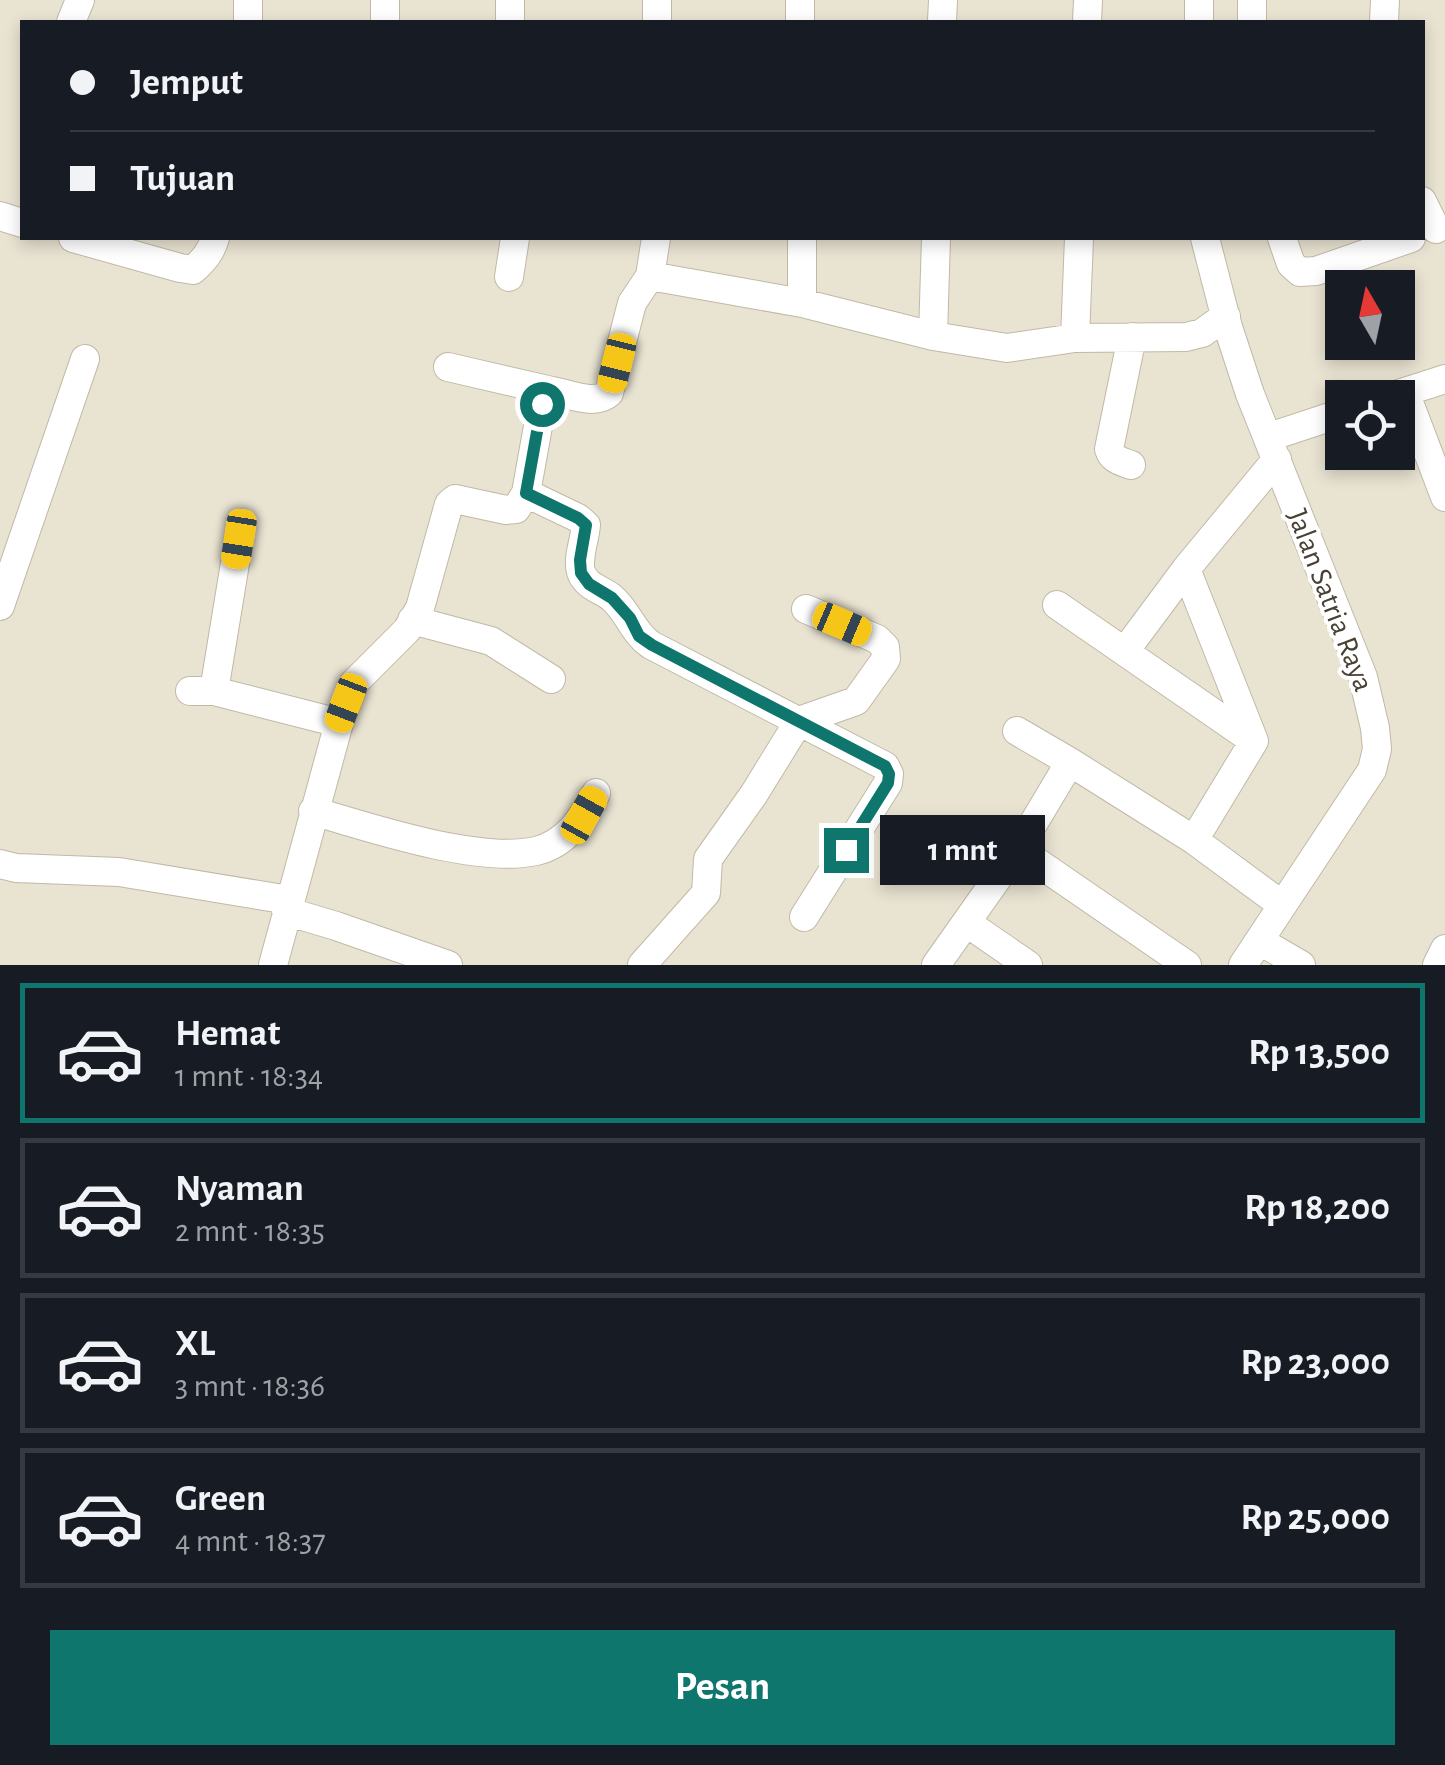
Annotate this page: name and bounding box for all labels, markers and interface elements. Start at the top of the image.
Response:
text: Jemput [130,64,243,102]
text: Tujuan [130,160,235,198]
north arrow [1325,270,1415,360]
map controls [1325,270,1415,470]
car [595,330,639,396]
button: locate [1325,380,1415,470]
route start [520,382,565,427]
street label: Jalan Satria Raya [1282,505,1379,696]
car [219,507,259,571]
car [809,598,875,650]
car [321,670,371,736]
car [556,781,612,849]
callout: 1 mnt [881,815,1046,885]
route end [824,828,869,873]
text: 1 mnt [928,834,997,866]
icon: car [55,1008,145,1098]
text: Hemat [175,1015,280,1053]
text: Rp 13,500 [1248,1034,1390,1072]
text: 1 mnt · 18:34 [175,1060,323,1092]
icon: car [55,1163,145,1253]
text: Nyaman [175,1170,304,1208]
text: Rp 18,200 [1244,1189,1390,1227]
text: 2 mnt · 18:35 [175,1215,325,1247]
icon: car [55,1318,145,1408]
text: XL [175,1325,215,1363]
text: Rp 23,000 [1241,1344,1390,1382]
text: 3 mnt · 18:36 [175,1370,325,1402]
icon: car [55,1473,145,1563]
text: Green [175,1480,266,1518]
text: Rp 25,000 [1241,1499,1390,1537]
text: 4 mnt · 18:37 [175,1525,326,1557]
button: Pesan [50,1630,1395,1745]

